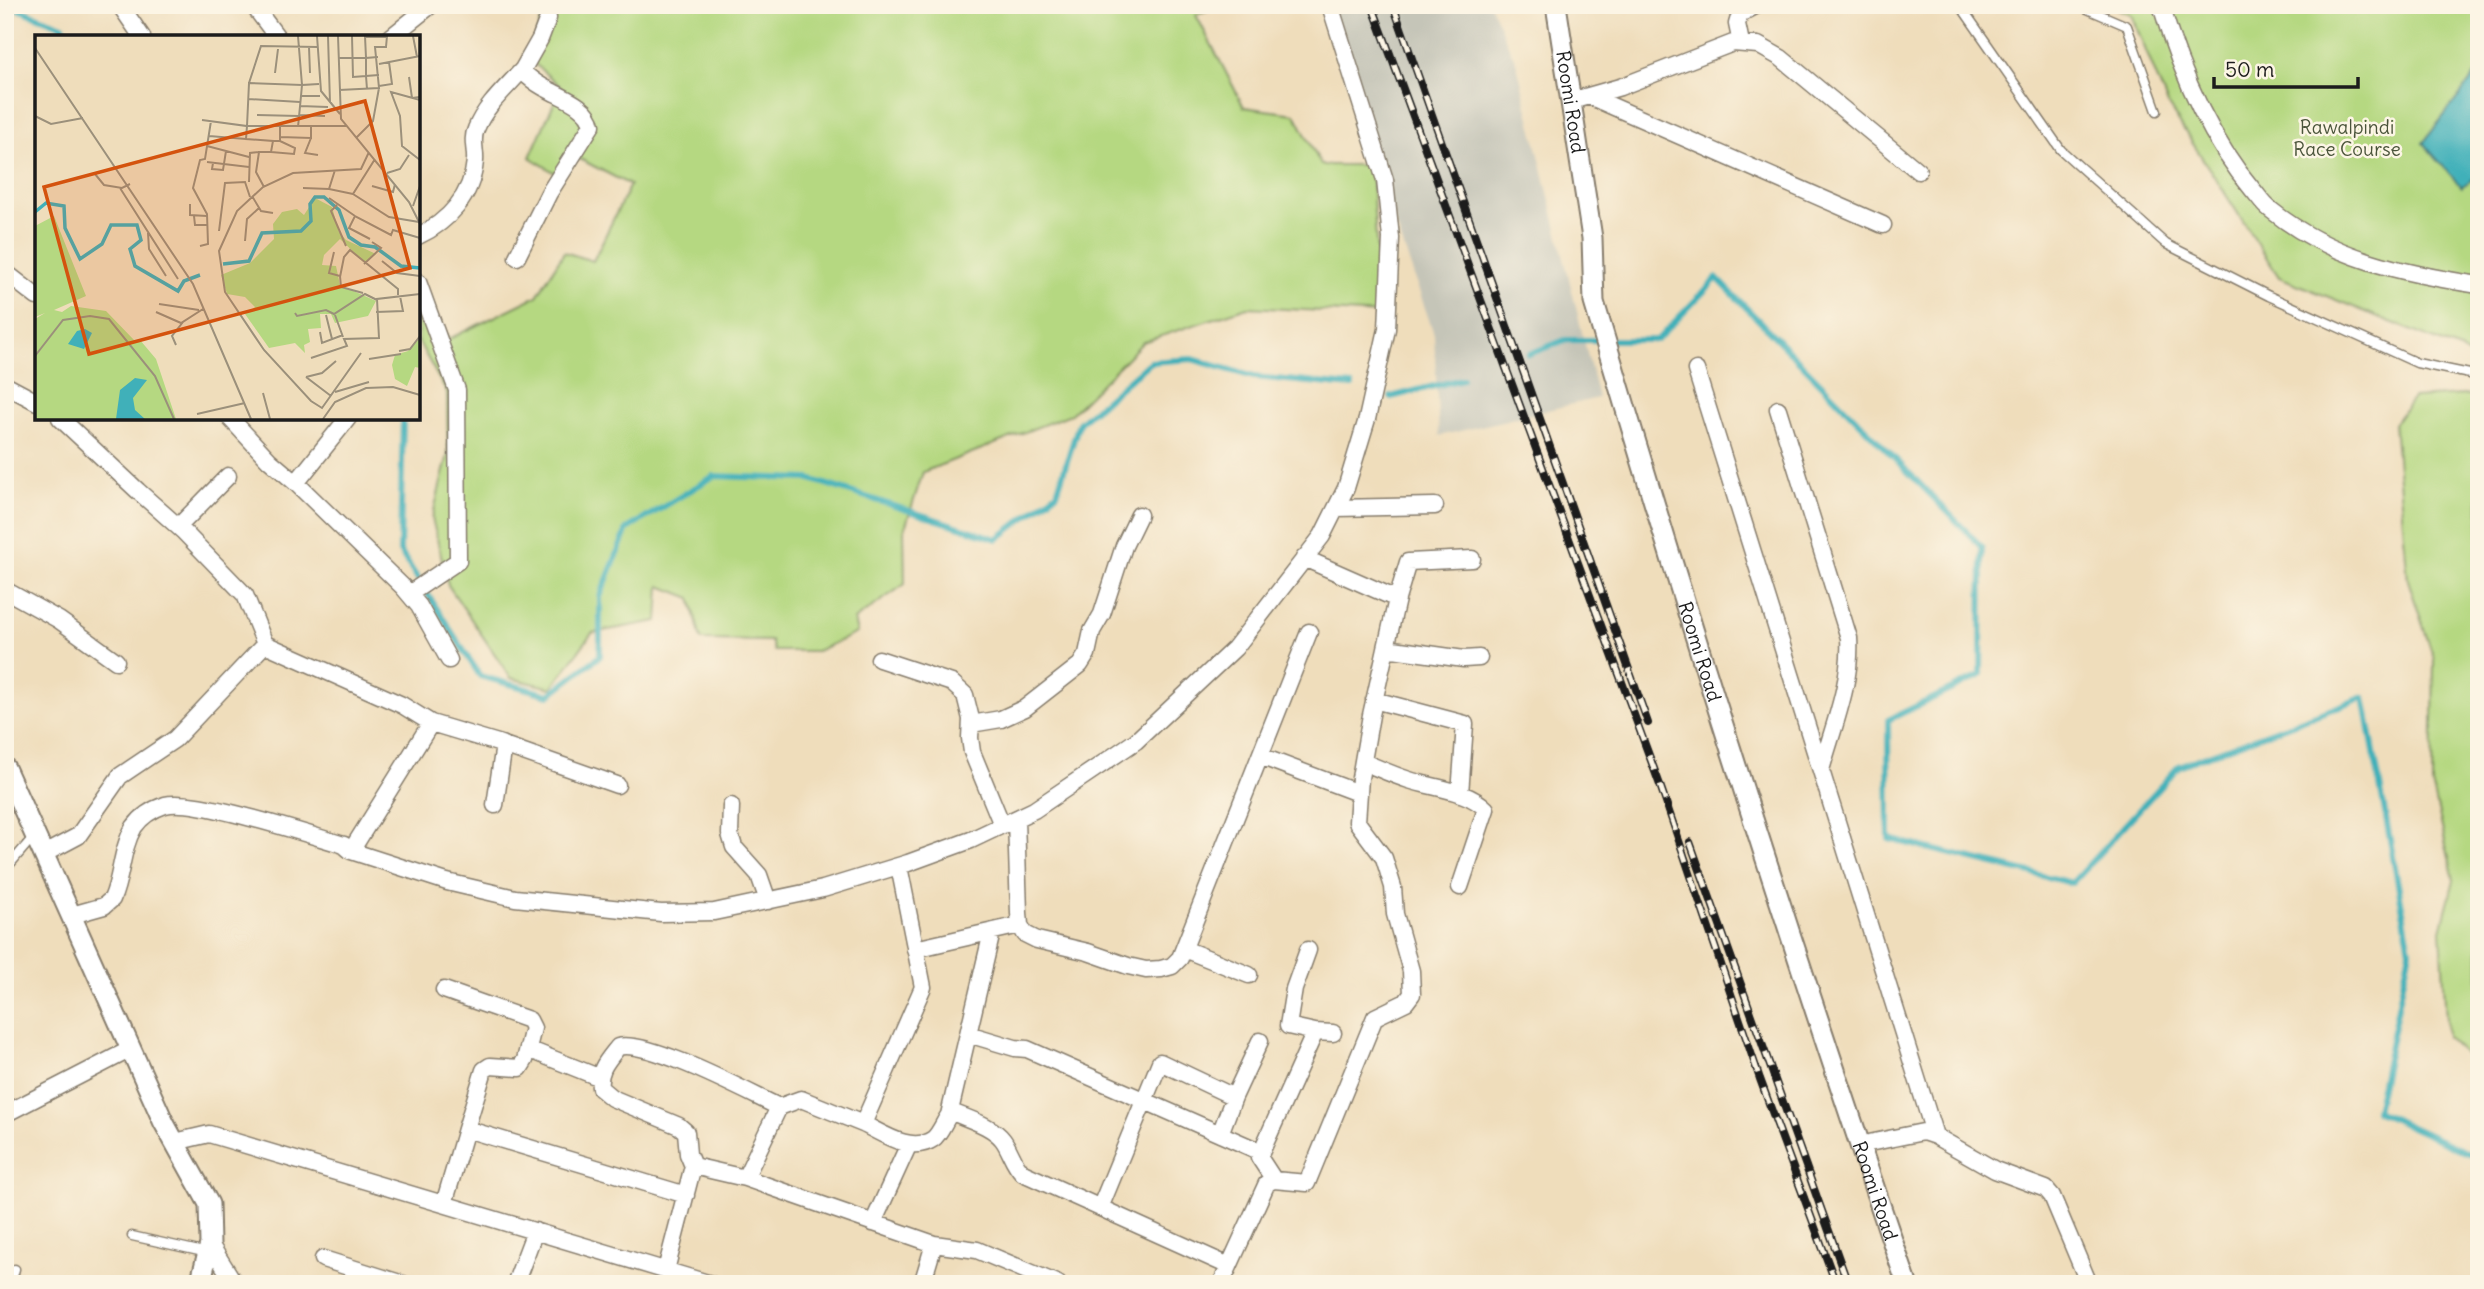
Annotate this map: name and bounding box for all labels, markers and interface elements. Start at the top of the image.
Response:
inset map [35,35,420,420]
scale bar [2214,46,2358,90]
street label: Roomi Road [1551,49,1591,155]
text: 50 m [2225,56,2274,83]
park label: Rawalpindi Race Course [2293,115,2401,161]
street label: Roomi Road [1673,599,1727,704]
street label: Roomi Road [1847,1138,1903,1243]

